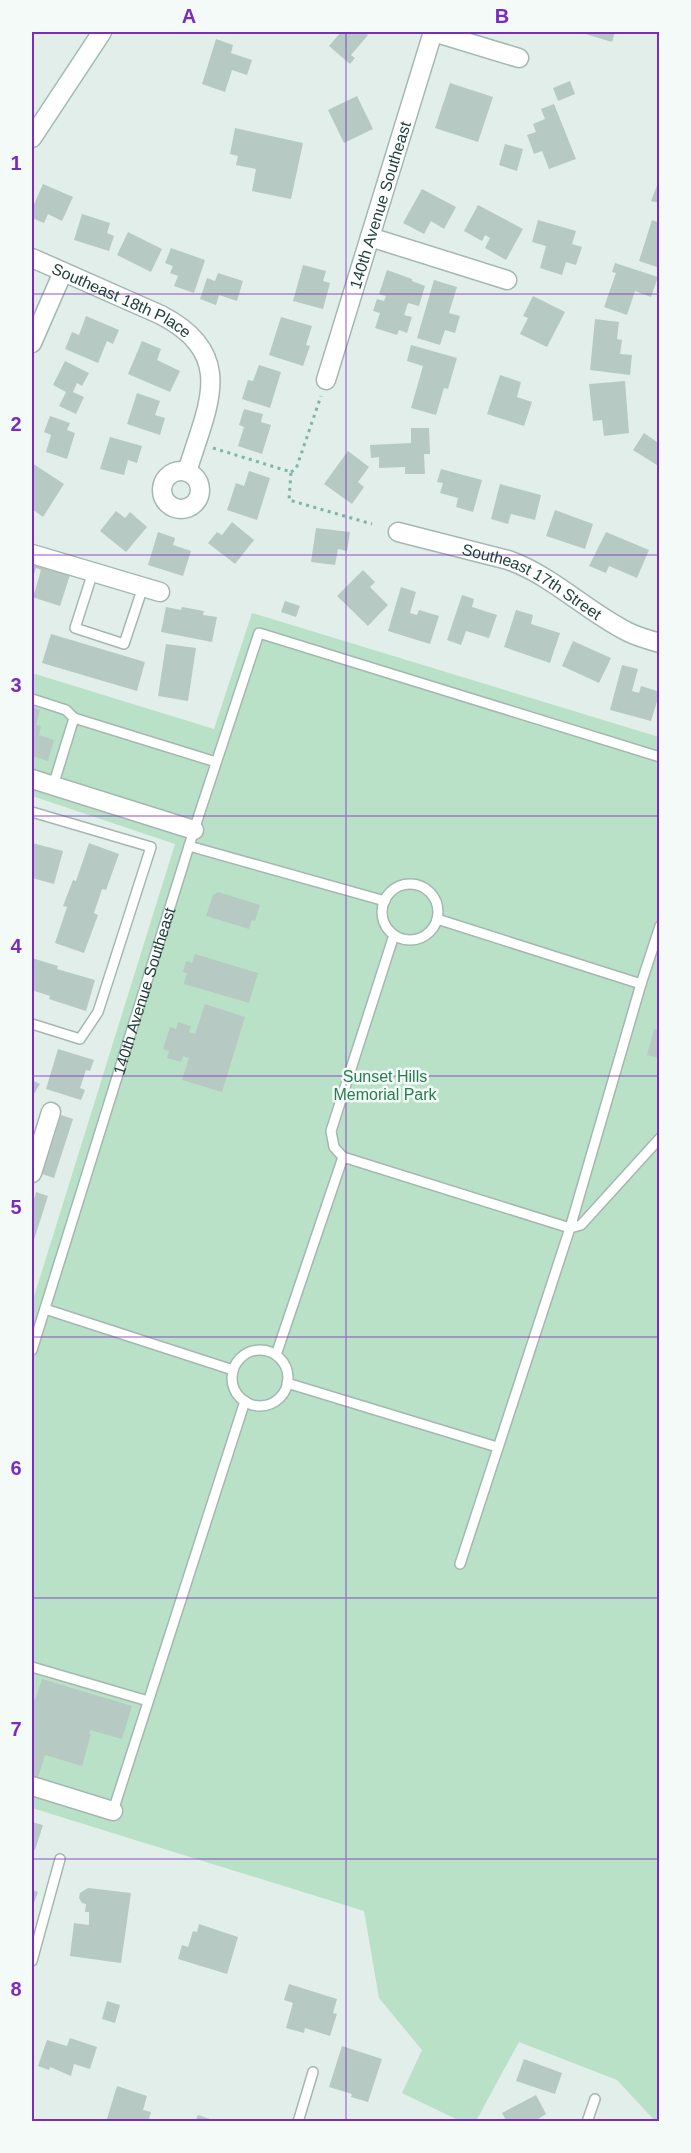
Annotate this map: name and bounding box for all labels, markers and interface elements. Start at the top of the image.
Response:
text: A [182,5,196,27]
text: B [495,5,509,27]
street label: 140th Avenue Southeast [347,119,414,291]
text: 1 [10,152,22,174]
street label: Southeast 18th Place [49,260,194,341]
text: 2 [10,413,22,435]
street label: Southeast 17th Street [460,541,605,623]
text: 3 [10,674,22,696]
street label: 140th Avenue Southeast [110,905,179,1077]
text: 4 [10,935,22,957]
park label: Sunset Hills Memorial Park [333,1068,438,1103]
text: 5 [10,1196,22,1218]
text: 6 [10,1457,22,1479]
text: 7 [10,1718,22,1740]
text: 8 [10,1978,22,2000]

